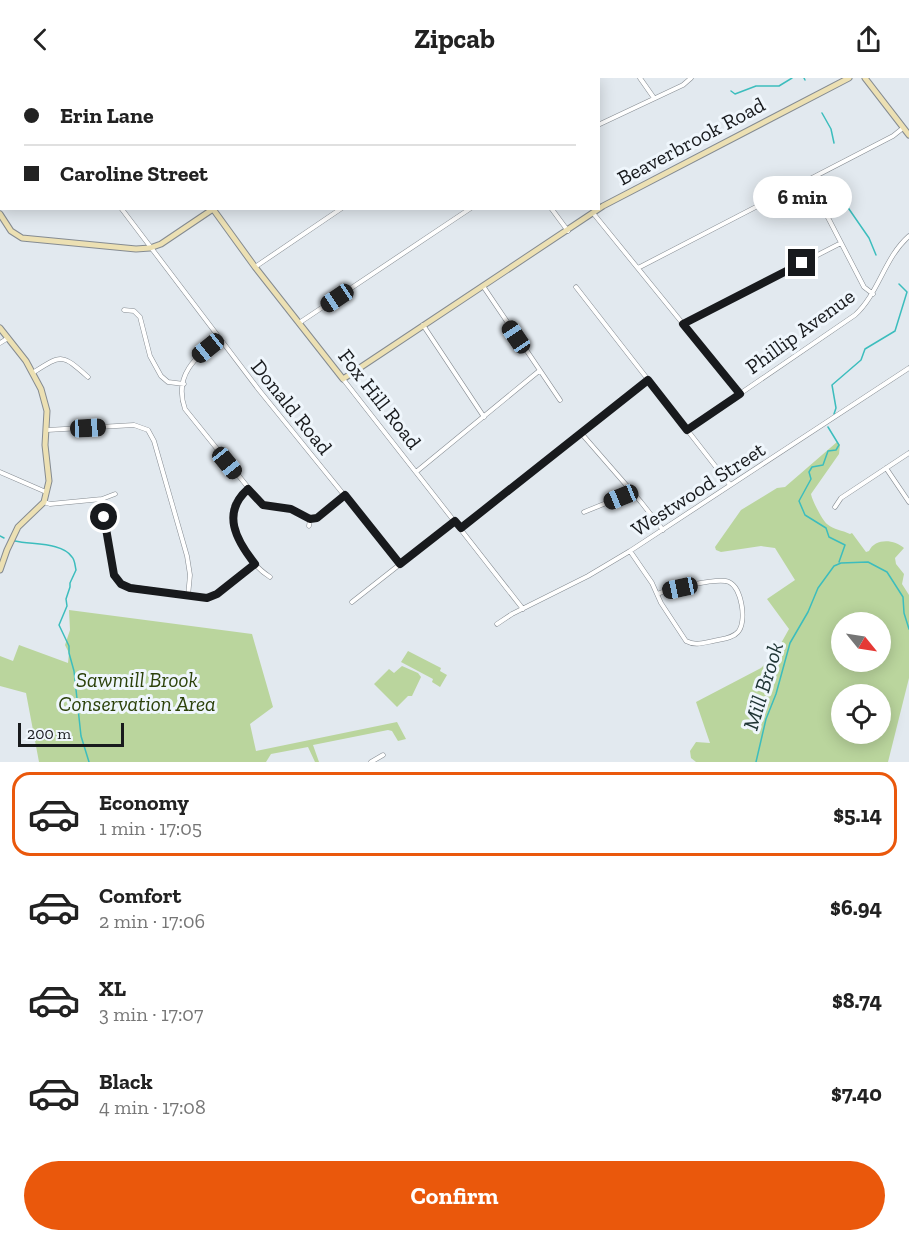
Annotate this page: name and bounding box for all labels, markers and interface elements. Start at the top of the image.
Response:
icon: back [24,23,57,56]
text: Zipcab [414,23,495,55]
icon: share [852,23,885,56]
street label: Beaverbrook Road [613,91,770,190]
text: Erin Lane [60,102,154,129]
text: Caroline Street [60,160,208,187]
callout: 6 min [752,176,852,218]
text: 6 min [778,185,827,209]
route end [788,249,815,276]
car [317,280,357,316]
street label: Phillip Avenue [740,283,860,379]
car [498,317,534,357]
car [188,330,228,366]
street label: Fox Hill Road [333,344,427,454]
street label: Donald Road [246,355,338,460]
car [70,418,106,438]
street label: Westwood Street [626,436,770,542]
car [209,443,245,483]
car [601,482,641,512]
route start [90,503,117,530]
car [661,575,699,601]
north arrow [831,612,891,672]
map controls [831,612,891,744]
water label: Mill Brook [737,639,789,733]
park label: Sawmill Brook Conservation Area [58,667,216,716]
button: locate [831,684,891,744]
scale bar [18,720,124,748]
text: 200 m [27,724,71,743]
icon: car [27,787,81,841]
text: Economy [99,789,189,816]
text: $5.14 [833,801,882,828]
text: 1 min · 17:05 [99,816,202,840]
icon: car [27,880,81,934]
text: Comfort [99,882,181,909]
text: $6.94 [830,894,882,921]
text: 2 min · 17:06 [99,909,205,933]
icon: car [27,973,81,1027]
text: XL [99,975,126,1002]
text: $8.74 [832,987,882,1014]
text: 3 min · 17:07 [99,1002,203,1026]
icon: car [27,1066,81,1120]
text: Black [99,1068,153,1095]
text: $7.40 [831,1080,882,1107]
text: 4 min · 17:08 [99,1095,206,1119]
button: Confirm [24,1161,885,1230]

